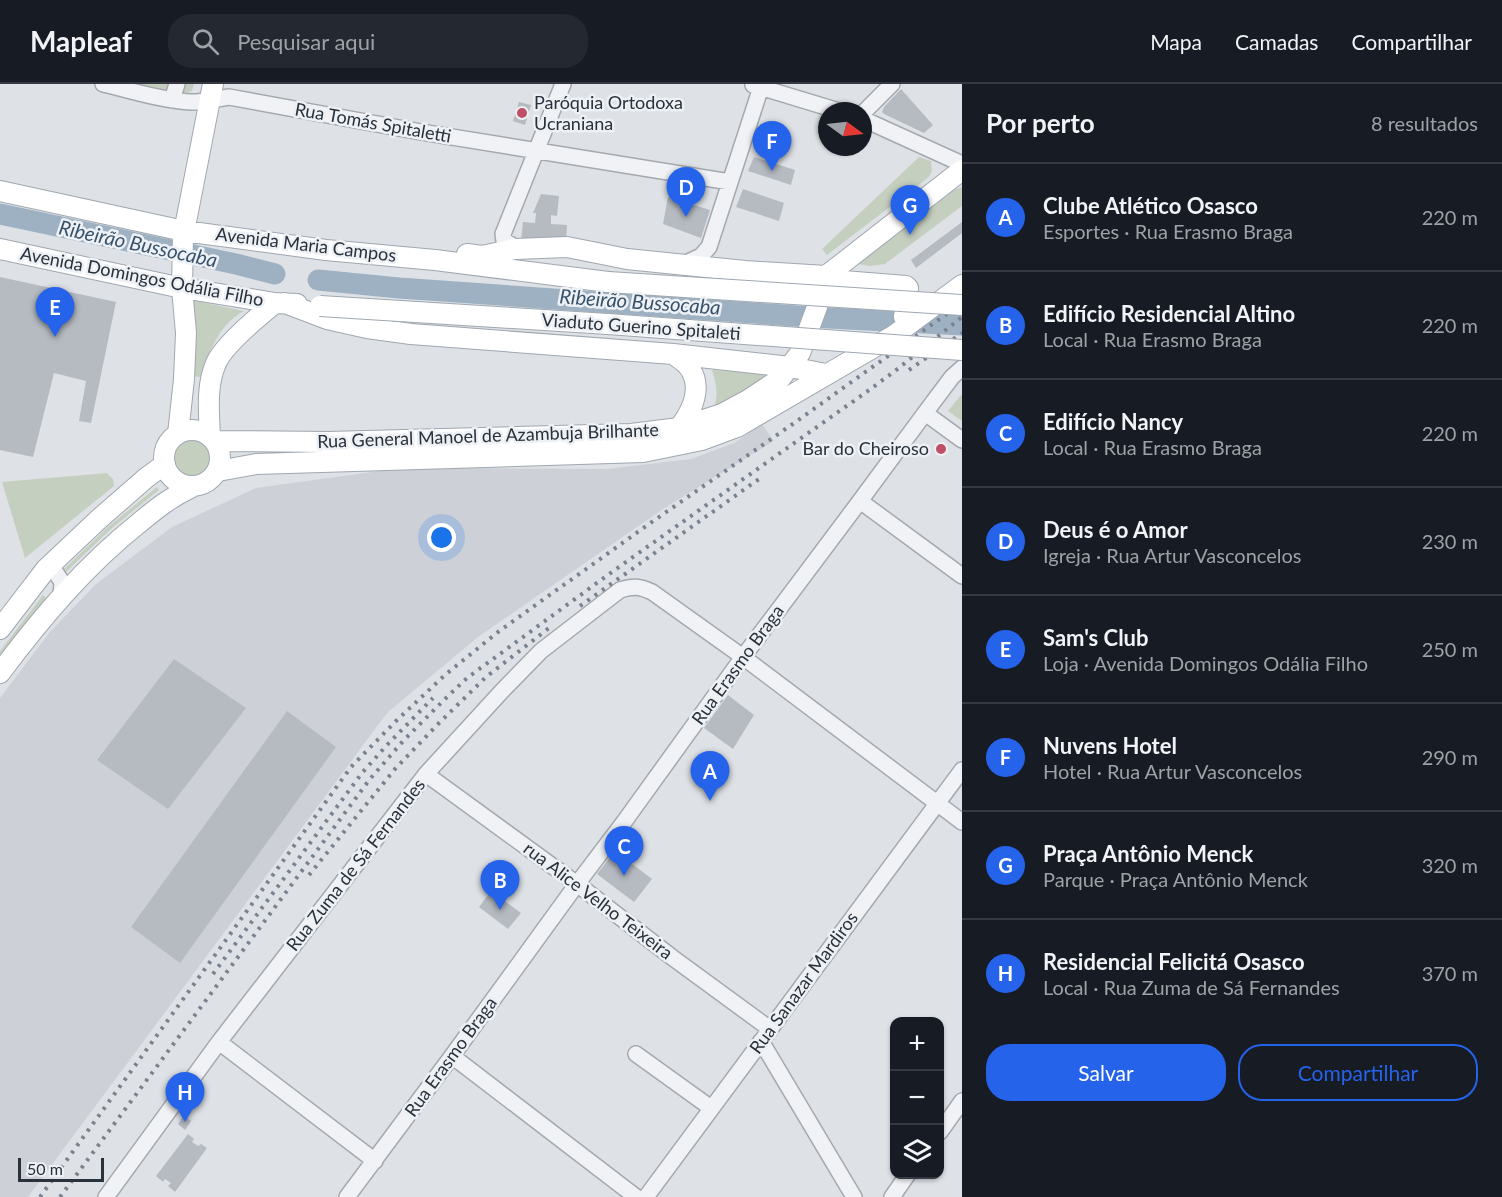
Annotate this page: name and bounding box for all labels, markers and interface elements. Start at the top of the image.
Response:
search box [168,14,588,68]
text: Mapleaf [30,24,132,58]
icon: search [189,25,222,58]
text: Pesquisar aqui [237,28,375,55]
text: Mapa [1150,29,1202,54]
text: Camadas [1235,29,1318,54]
text: Compartilhar [1351,29,1472,54]
place label: Paróquia Ortodoxa Ucraniana [534,91,683,134]
street label: Rua Tomás Spitaletti [293,97,453,147]
north arrow [818,102,872,156]
marker: Paróquia Ortodoxa Ucraniana [515,106,529,120]
text: Por perto [986,107,1095,139]
text: 8 resultados [1371,111,1478,135]
pin: F [752,122,792,171]
pin: D [666,168,706,217]
pin: G [890,186,930,235]
text: Clube Atlético Osasco [1043,192,1258,219]
text: A [999,205,1012,229]
text: 220 m [1422,205,1478,229]
water label: Ribeirão Bussocaba [57,215,220,272]
text: Esportes · Rua Erasmo Braga [1043,219,1293,243]
street label: Avenida Maria Campos [215,222,398,266]
street label: Avenida Domingos Odália Filho [19,242,266,310]
water label: Ribeirão Bussocaba [559,283,721,319]
pin: E [36,288,74,337]
text: Edifício Residencial Altino [1043,300,1295,327]
street label: Viaduto Guerino Spitaleti [541,308,741,344]
text: B [999,313,1012,337]
text: 220 m [1422,313,1478,337]
text: Local · Rua Erasmo Braga [1043,327,1262,351]
text: Edifício Nancy [1043,408,1183,435]
street label: Rua General Manoel de Azambuja Brilhante [317,418,659,452]
text: C [999,421,1012,445]
text: 220 m [1422,421,1478,445]
text: Local · Rua Erasmo Braga [1043,435,1262,459]
place label: Bar do Cheiroso [803,437,929,459]
marker: Bar do Cheiroso [934,442,948,456]
text: Deus é o Amor [1043,516,1188,543]
your location [427,523,456,552]
text: D [998,529,1013,553]
text: 230 m [1422,529,1478,553]
text: Igreja · Rua Artur Vasconcelos [1043,543,1302,567]
street label: Rua Erasmo Braga [686,600,788,729]
text: Sam's Club [1043,624,1149,651]
text: E [1000,637,1011,661]
text: 250 m [1422,637,1478,661]
text: Loja · Avenida Domingos Odália Filho [1043,651,1368,675]
text: Nuvens Hotel [1043,732,1177,759]
text: F [1000,745,1011,769]
text: 290 m [1422,745,1478,769]
pin: A [690,752,730,801]
text: Hotel · Rua Artur Vasconcelos [1043,759,1302,783]
street label: Rua Zuma de Sá Fernandes [281,774,429,955]
pin: C [604,826,644,876]
street label: rua Alice Velho Teixeira [520,837,678,963]
text: Praça Antônio Menck [1043,840,1253,867]
text: G [998,853,1013,877]
text: 320 m [1422,853,1478,877]
pin: B [480,860,520,910]
text: Parque · Praça Antônio Menck [1043,867,1308,891]
street label: Rua Sanazar Mardiros [744,907,862,1058]
text: Residencial Felicitá Osasco [1043,948,1305,975]
text: H [998,961,1013,985]
text: 370 m [1422,961,1478,985]
text: Local · Rua Zuma de Sá Fernandes [1043,975,1340,999]
street label: Rua Erasmo Braga [399,992,501,1121]
map controls [890,1017,944,1179]
button: + [890,1017,944,1071]
button: Salvar [986,1044,1226,1101]
button: Compartilhar [1238,1044,1478,1101]
button: − [890,1071,944,1125]
pin: H [166,1072,204,1122]
button: layers [890,1125,944,1179]
scale bar [18,1155,104,1182]
text: 50 m [27,1159,63,1178]

